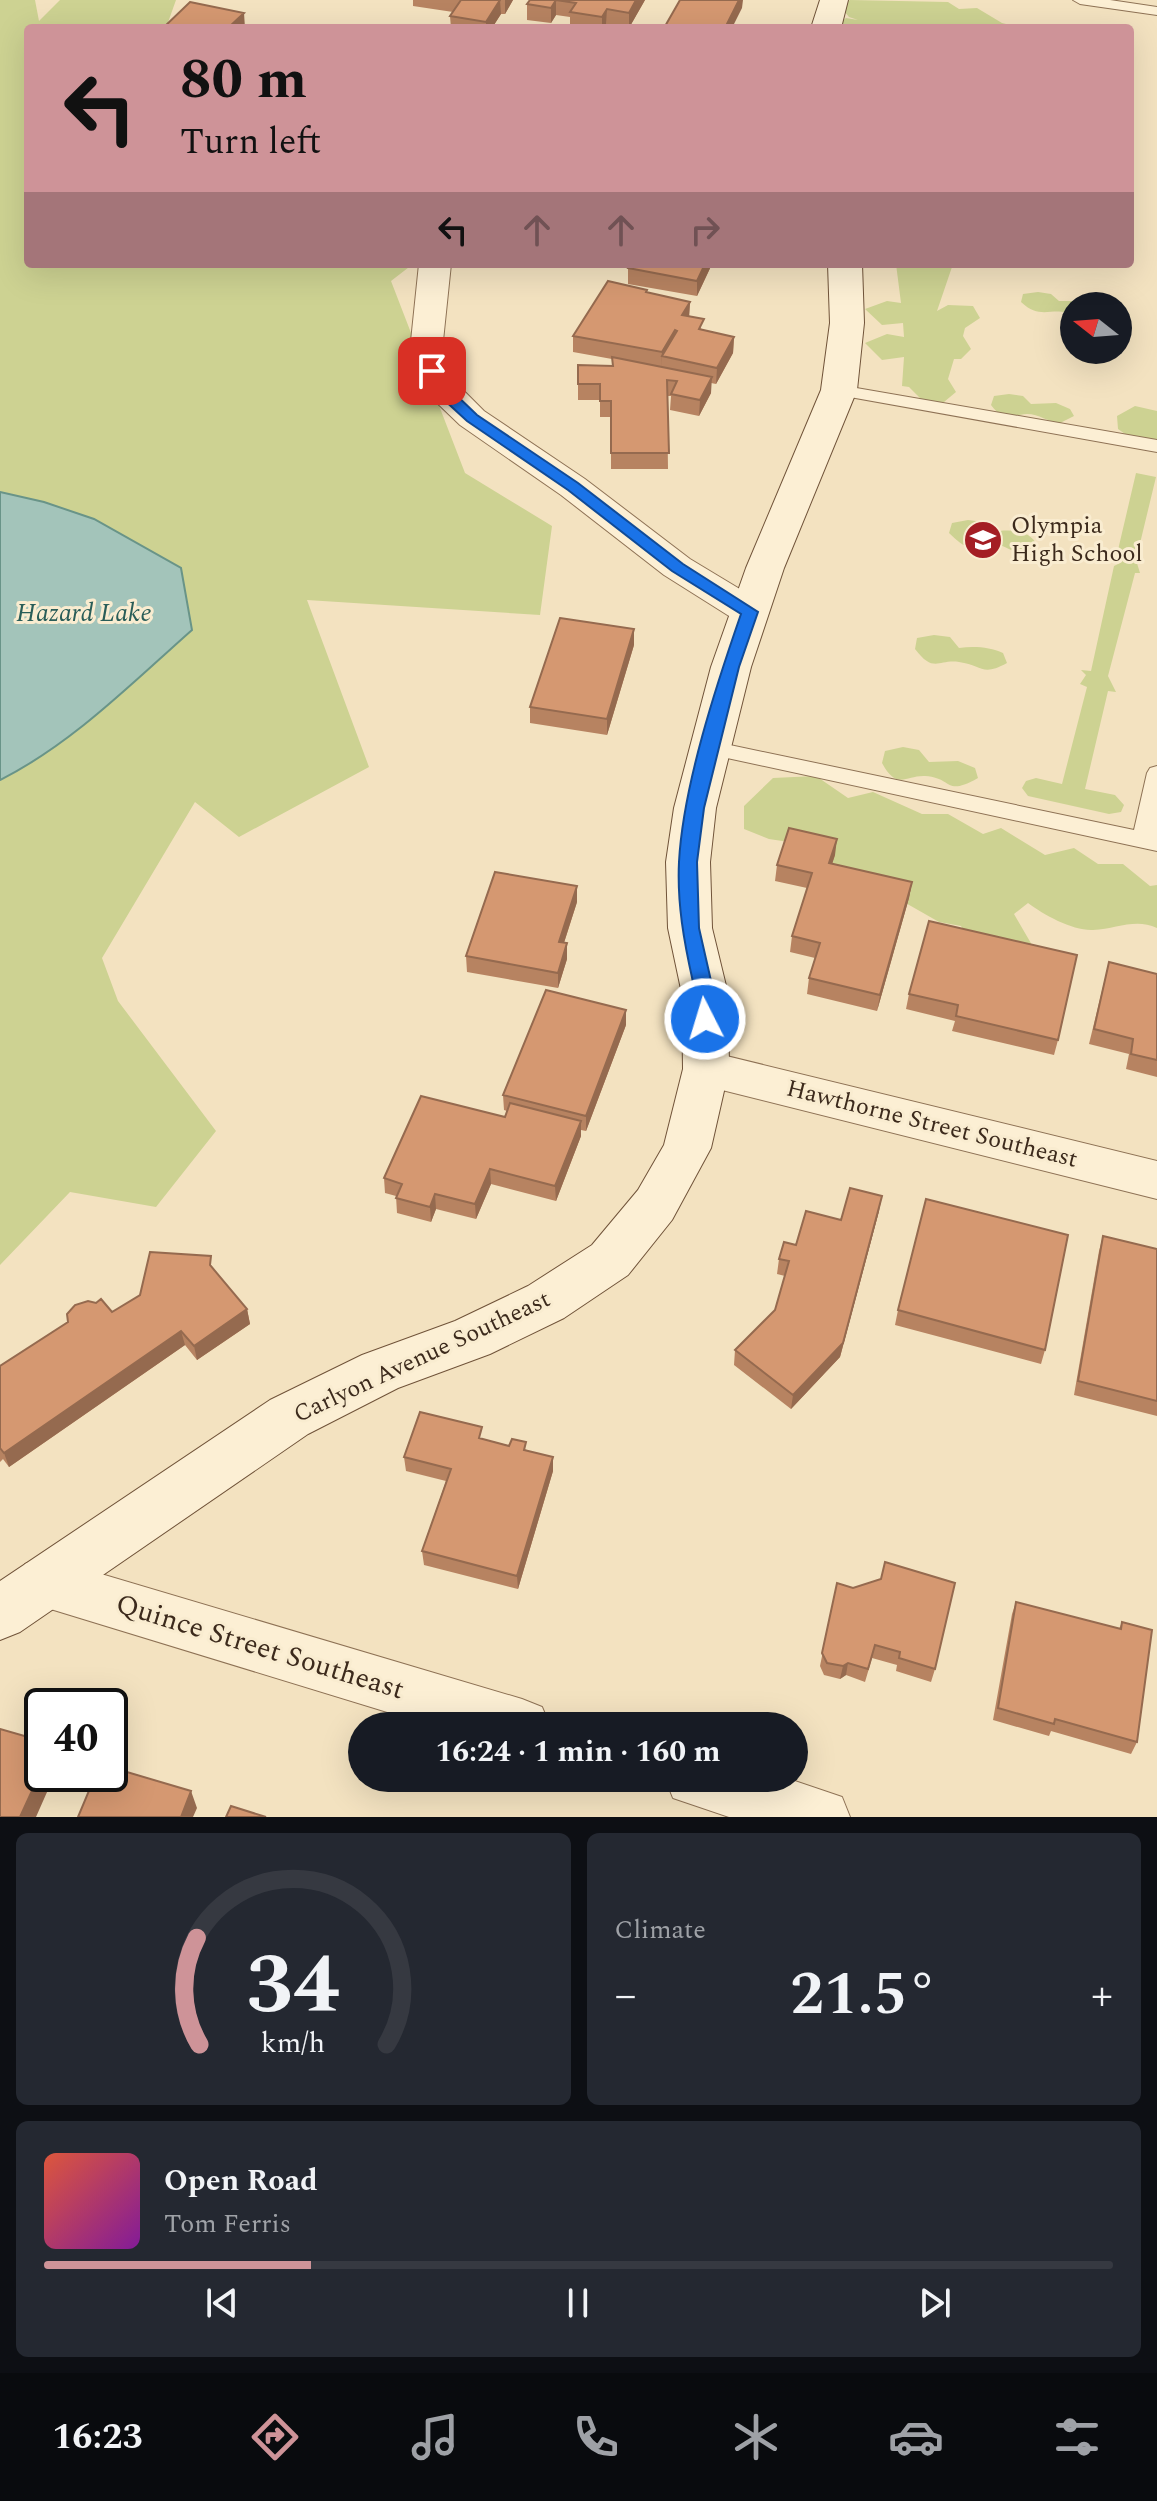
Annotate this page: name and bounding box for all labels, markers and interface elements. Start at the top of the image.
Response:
text: 80 m [180,38,307,123]
icon: left [48,56,152,160]
text: Turn left [180,115,321,170]
icon: left [431,208,475,252]
icon: ahead [515,208,559,252]
icon: ahead [599,208,643,252]
icon: right [683,208,727,252]
north arrow [1060,292,1132,364]
map controls [1060,292,1132,364]
pin [398,337,466,405]
icon: arrive [410,349,454,393]
place label: Olympia High School [1011,508,1143,572]
school or university icon: Olympia High School [962,519,1004,561]
water label: Hazard Lake [16,593,152,633]
position arrow [663,977,747,1061]
street label: Hawthorne Street Southeast [783,1070,1081,1178]
street label: Carlyon Avenue Southeast [288,1282,556,1432]
street label: Quince Street Southeast [111,1583,410,1711]
speed limit sign: 40 [24,1688,128,1792]
text: 16:24 · 1 min · 160 m [435,1729,721,1775]
text: Climate [615,1910,706,1950]
text: 34 [247,1923,340,2050]
text: 21.5° [790,1949,937,2041]
text: − [615,1962,637,2029]
text: + [1091,1962,1113,2029]
text: km/h [261,2022,325,2065]
text: Open Road [164,2158,318,2204]
text: Tom Ferris [164,2204,291,2244]
icon: previous [200,2281,244,2325]
icon: pause [556,2281,600,2325]
icon: next [913,2281,957,2325]
icon: directions [247,2409,303,2465]
icon: music [407,2409,463,2465]
icon: phone [568,2409,624,2465]
icon: climate [728,2409,784,2465]
icon: car [888,2409,944,2465]
icon: filters [1049,2409,1105,2465]
text: 16:23 [52,2410,143,2465]

